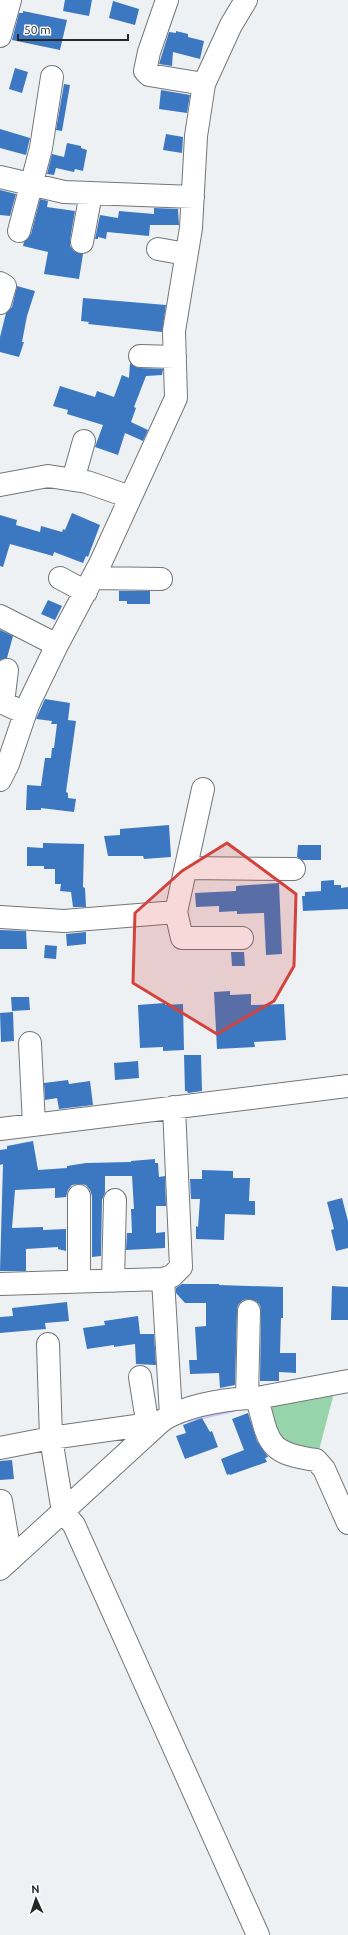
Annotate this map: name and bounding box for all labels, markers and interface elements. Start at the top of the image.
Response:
scale bar [18,16,128,42]
text: 50 m [24,23,51,36]
north arrow [16,1879,56,1919]
text: N [31,1883,40,1895]

